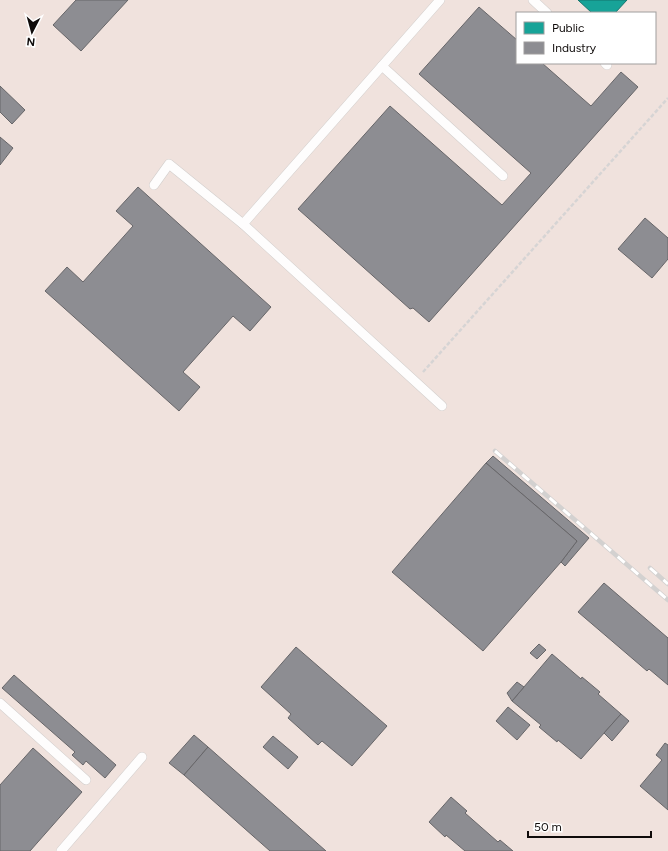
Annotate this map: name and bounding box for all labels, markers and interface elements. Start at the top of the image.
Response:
north arrow [12,12,52,52]
legend [516,12,656,64]
text: Public [552,21,585,35]
text: N [26,35,36,48]
text: Industry [552,41,597,55]
scale bar [528,813,651,839]
text: 50 m [534,820,562,834]

